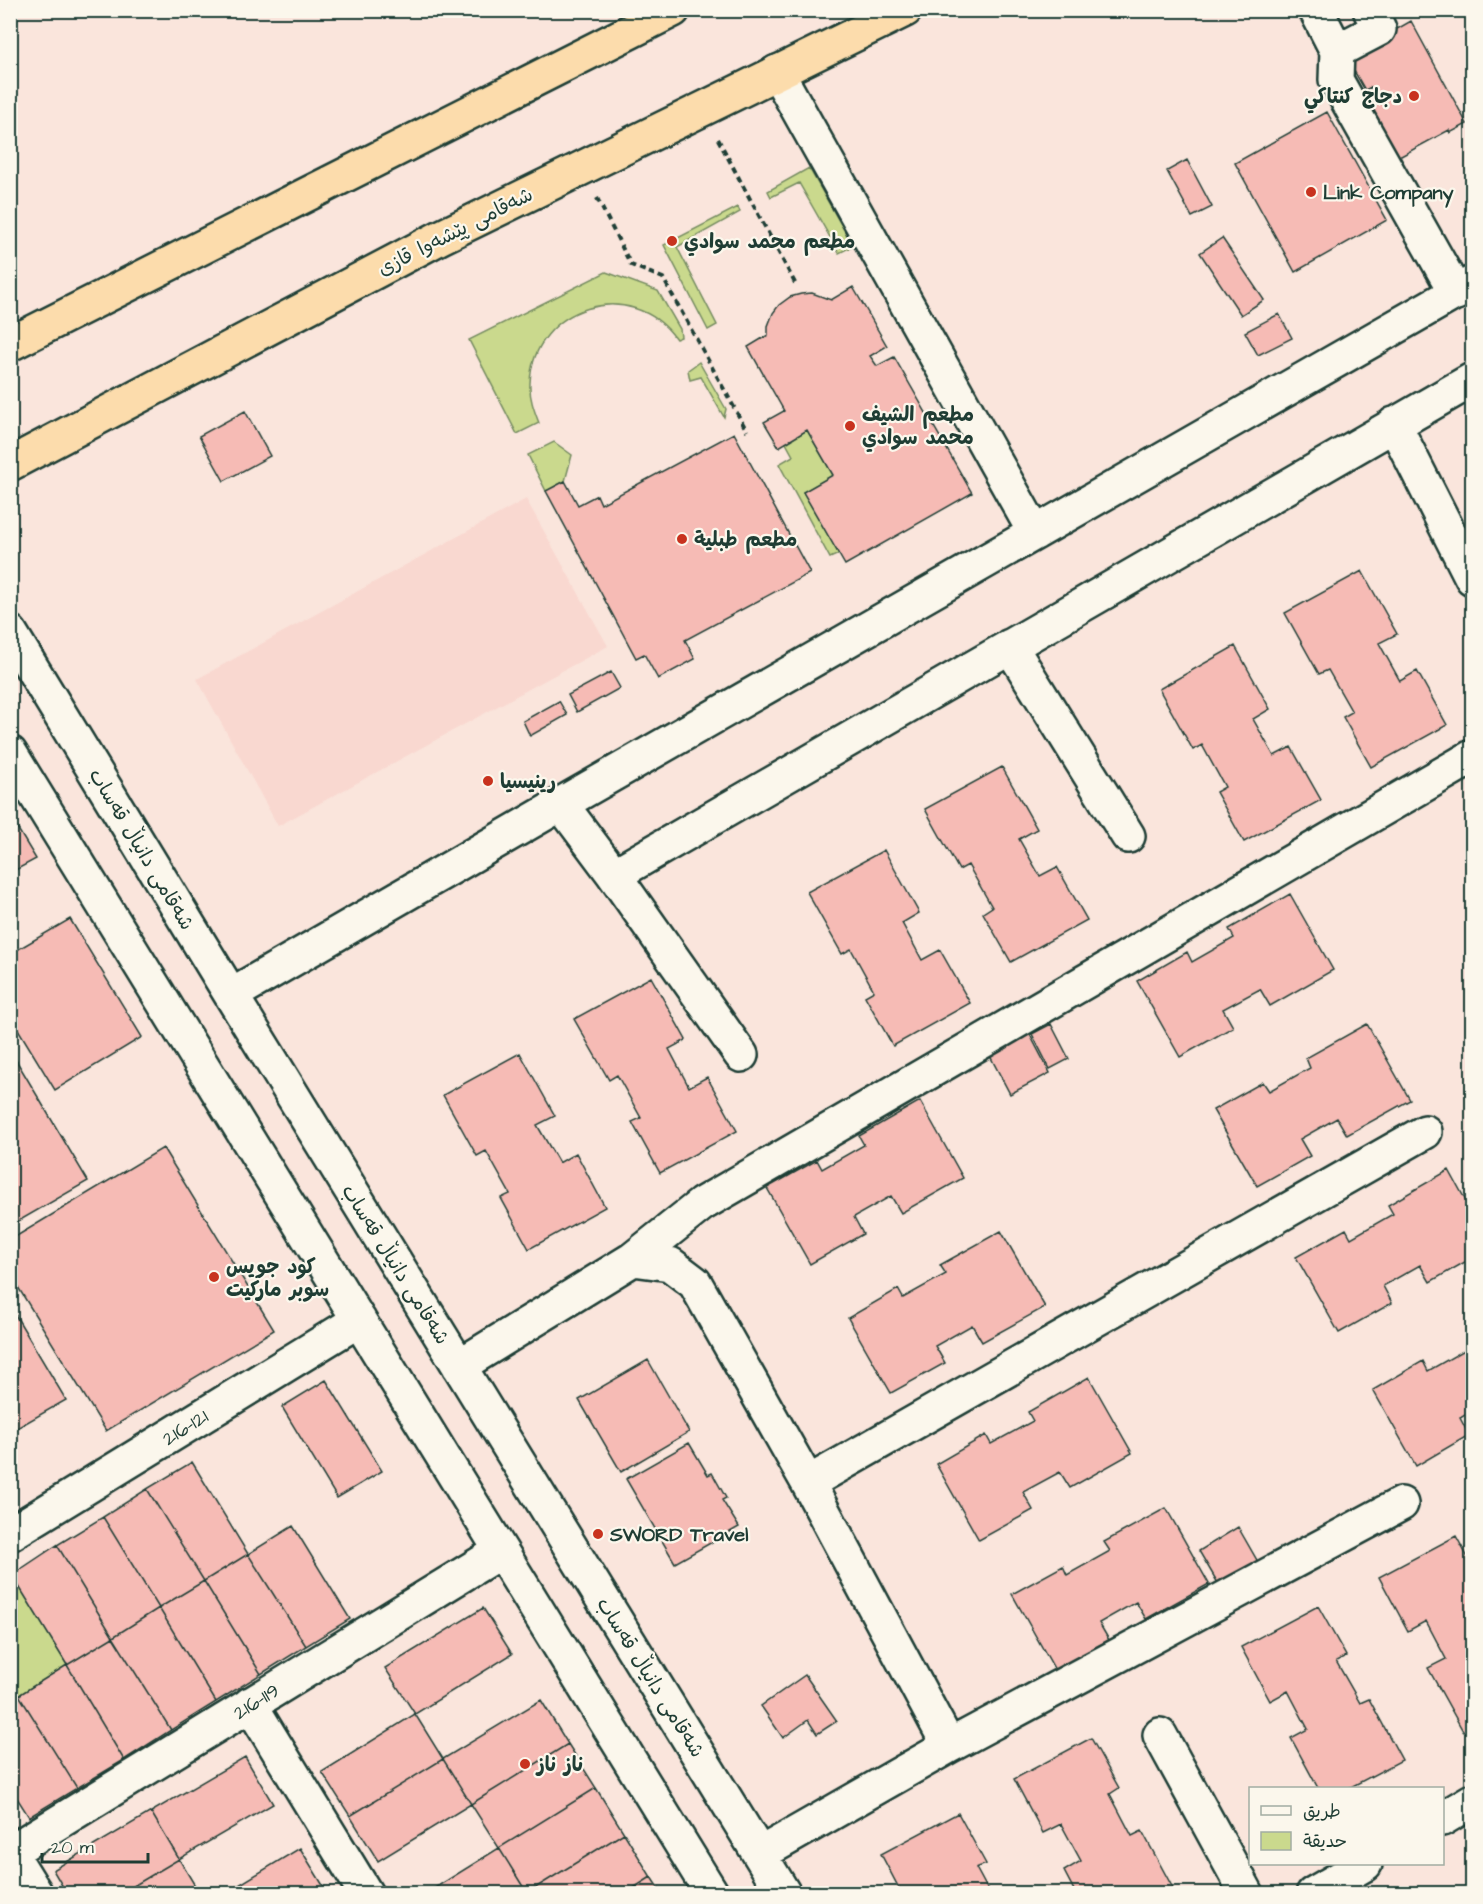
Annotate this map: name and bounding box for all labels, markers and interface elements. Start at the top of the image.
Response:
place label: دجاج كنتاكي [1304,83,1402,114]
marker: دجاج كنتاكي [1407,89,1421,103]
place label: Link Company [1323,179,1453,208]
street label: شەقامی پێشەوا قازی [373,181,538,283]
marker: Link Company [1304,185,1318,199]
place label: مطعم محمد سوادي [684,228,855,257]
marker: مطعم محمد سوادي [665,234,679,248]
place label: مطعم الشيف محمد سوادي [862,401,974,453]
marker: مطعم الشيف محمد سوادي [843,419,857,433]
place label: مطعم طبلية [694,526,797,554]
marker: مطعم طبلية [675,532,689,546]
street label: شەقامی دانیاڵ قەساب [82,763,201,936]
place label: رينيسيا [500,768,556,796]
marker: رينيسيا [481,774,495,788]
street label: شەقامی دانیاڵ قەساب [334,1179,457,1350]
place label: كود جويس سوبر ماركيت [226,1253,329,1304]
marker: كود جويس سوبر ماركيت [207,1270,221,1284]
street label: 216-121 [157,1403,214,1453]
place label: SWORD Travel [609,1521,748,1549]
marker: SWORD Travel [591,1527,605,1541]
street label: شەقامی دانیاڵ قەساب [589,1592,712,1763]
street label: 216-119 [228,1677,285,1727]
place label: ناز ناز [535,1751,583,1779]
marker: ناز ناز [518,1757,532,1771]
legend [1249,1787,1444,1865]
text: طريق [1303,1799,1341,1824]
scale bar [42,1826,148,1864]
text: حديقة [1303,1829,1347,1854]
text: 20 m [51,1835,94,1860]

